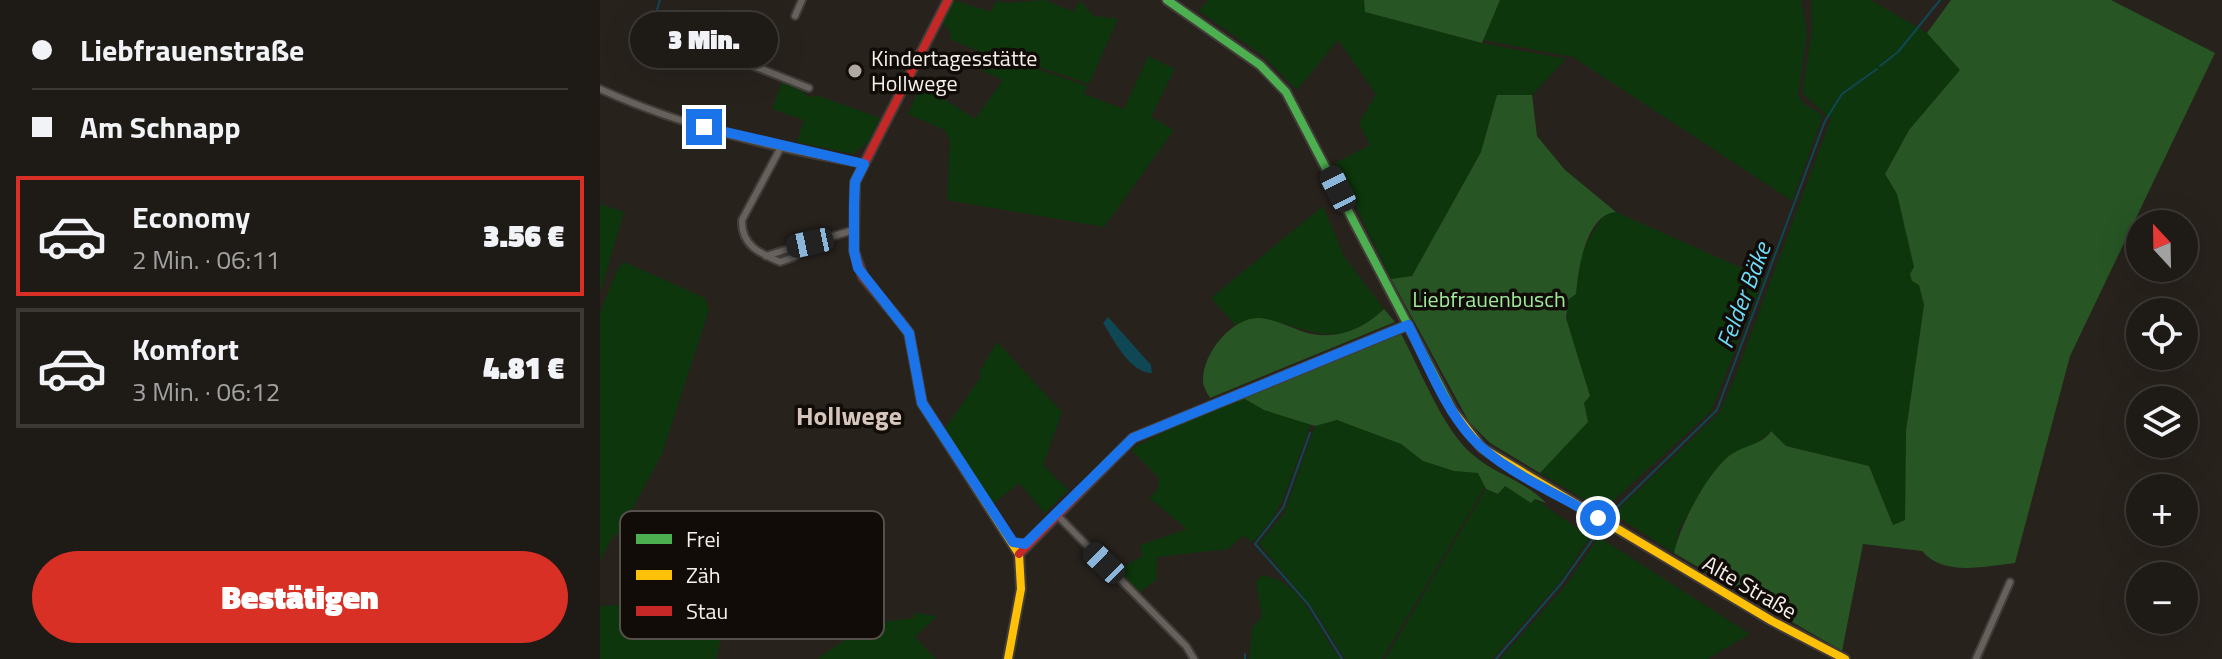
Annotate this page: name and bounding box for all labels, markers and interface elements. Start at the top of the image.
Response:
callout: 3 Min. [630,11,778,67]
text: 3 Min. [668,20,740,59]
text: Liebfrauenstraße [80,27,304,73]
place label: Kindertagesstätte Hollwege [871,41,1037,100]
marker: Kindertagesstätte Hollwege [846,62,864,80]
text: Am Schnapp [80,104,241,150]
route end [686,109,722,145]
car [1316,162,1360,216]
text: Economy [132,194,250,240]
icon: car [36,200,108,272]
north arrow [2126,210,2198,282]
map controls [2126,210,2198,634]
text: 3.56 € [483,213,564,259]
car [784,226,836,260]
water label: Felder Bäke [1706,235,1780,353]
text: 2 Min. · 06:11 [132,240,280,279]
park label: Liebfrauenbusch [1412,282,1566,316]
button: locate [2126,298,2198,370]
text: Komfort [132,326,239,372]
icon: car [36,332,108,404]
text: 4.81 € [483,345,564,391]
text: 3 Min. · 06:12 [132,372,280,411]
button: layers [2126,386,2198,458]
district label: Hollwege [796,396,902,435]
button: + [2126,474,2198,546]
route start [1580,500,1616,536]
legend [620,511,884,639]
text: Frei [686,522,720,556]
car [1078,538,1130,588]
street label: Alte Straße [1697,546,1803,628]
button: Bestätigen [32,551,568,643]
text: Zäh [686,558,721,592]
button: − [2126,562,2198,634]
text: Stau [686,594,728,628]

